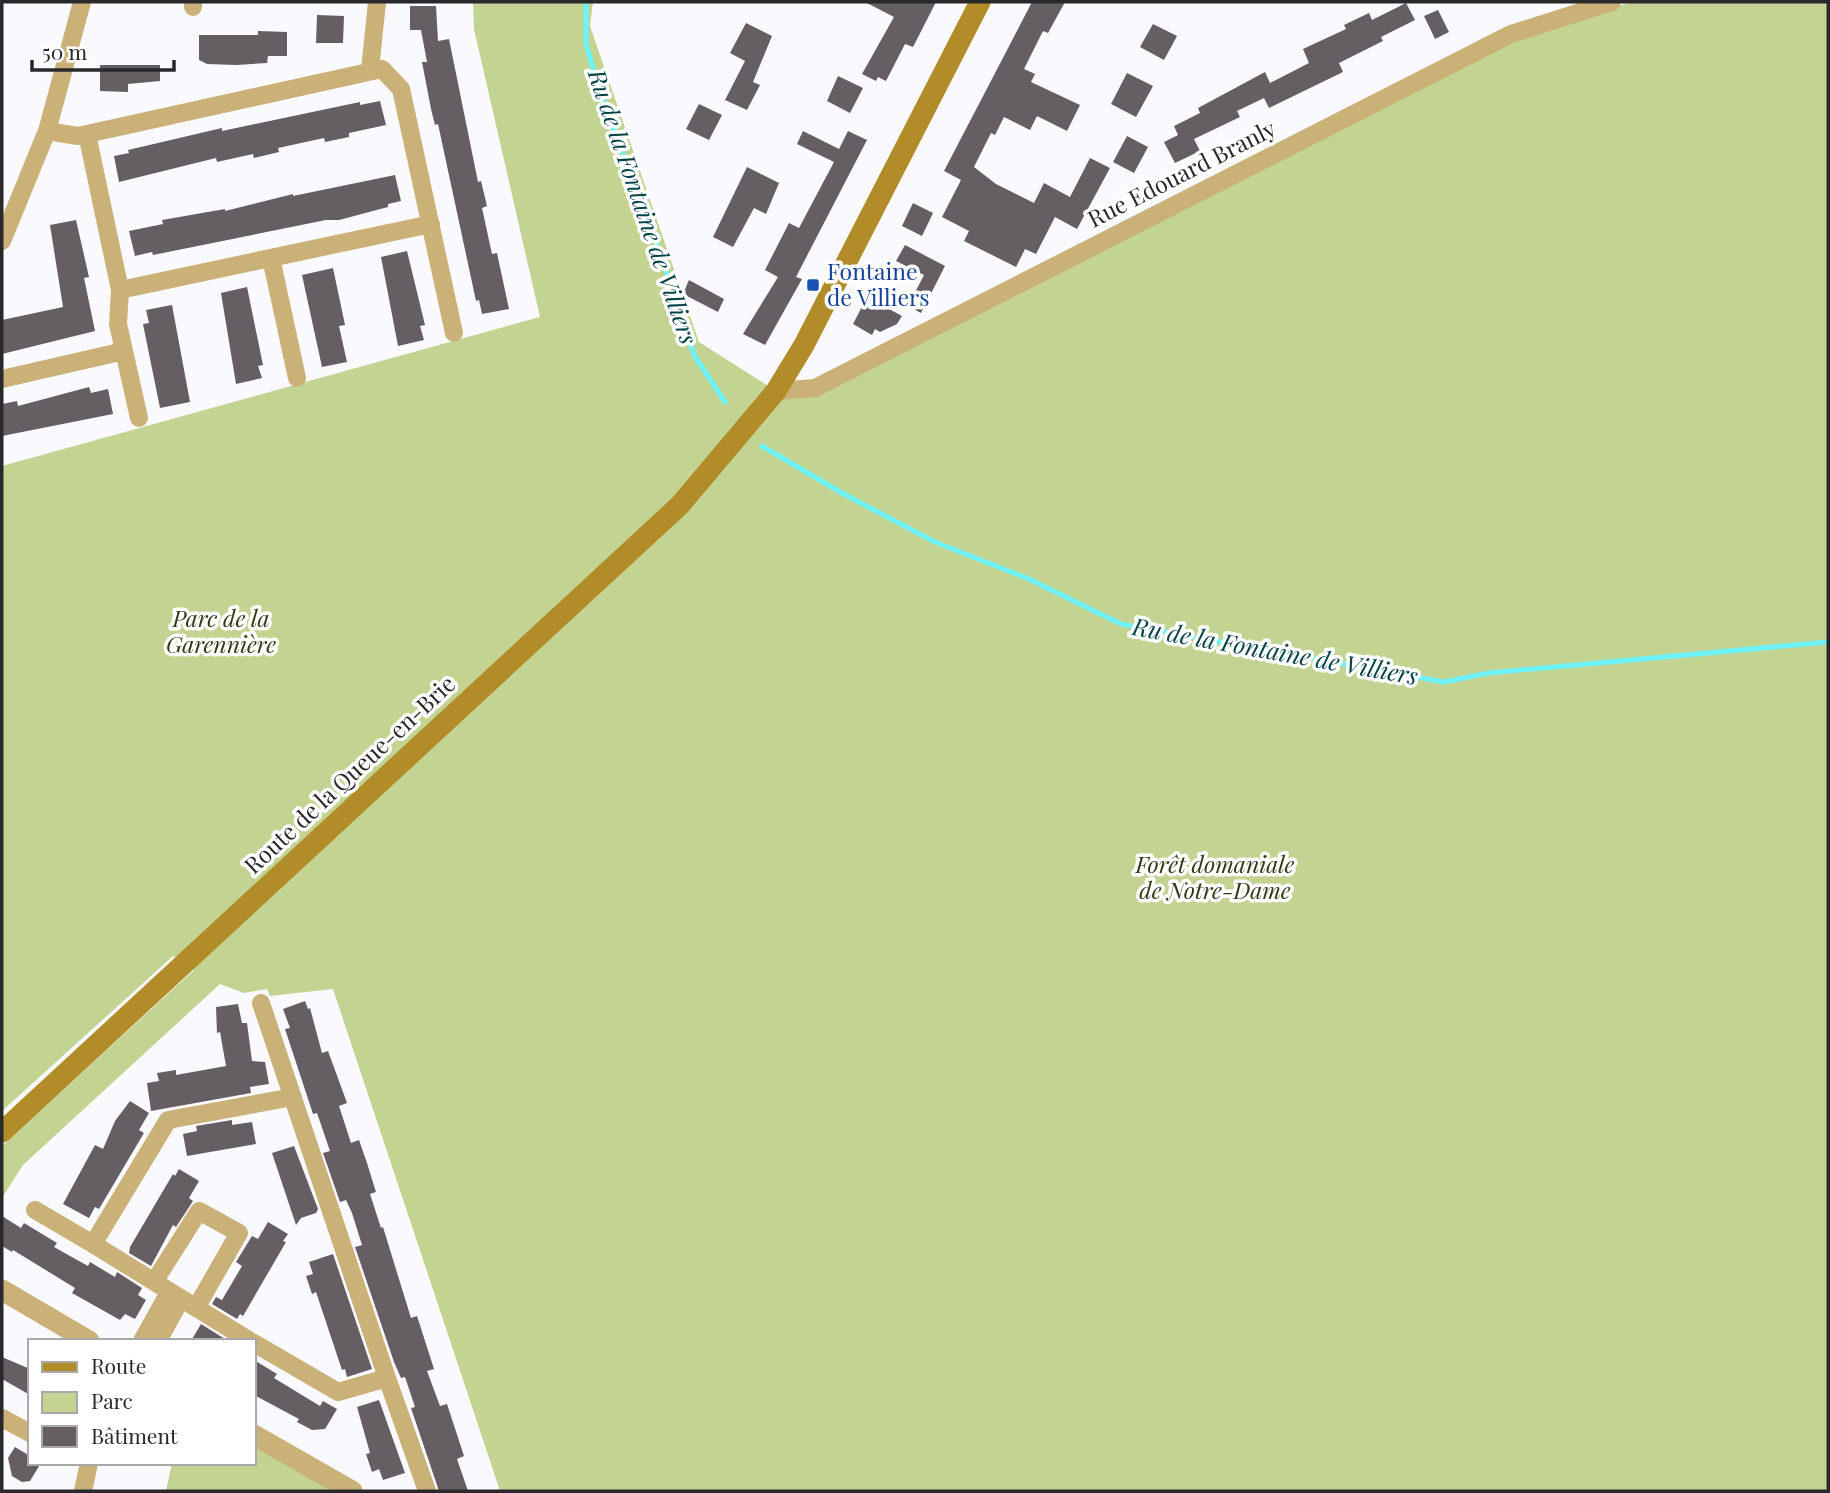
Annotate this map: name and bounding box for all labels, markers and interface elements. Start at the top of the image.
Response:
scale bar [32,28,173,72]
text: 50 m [42,37,88,65]
water label: Ru de la Fontaine de Villiers [581,64,706,348]
street label: Rue Edouard Branly [1082,112,1281,233]
place label: Fontaine de Villiers [827,255,930,312]
marker: Fontaine de Villiers [805,277,821,293]
park label: Parc de la Garennière [166,602,276,659]
water label: Ru de la Fontaine de Villiers [1129,609,1420,691]
street label: Route de la Queue-en-Brie [237,668,461,880]
park label: Forêt domaniale de Notre-Dame [1135,848,1295,905]
legend [28,1339,256,1465]
text: Route [91,1351,146,1379]
text: Parc [91,1386,133,1414]
text: Bâtiment [91,1421,178,1449]

